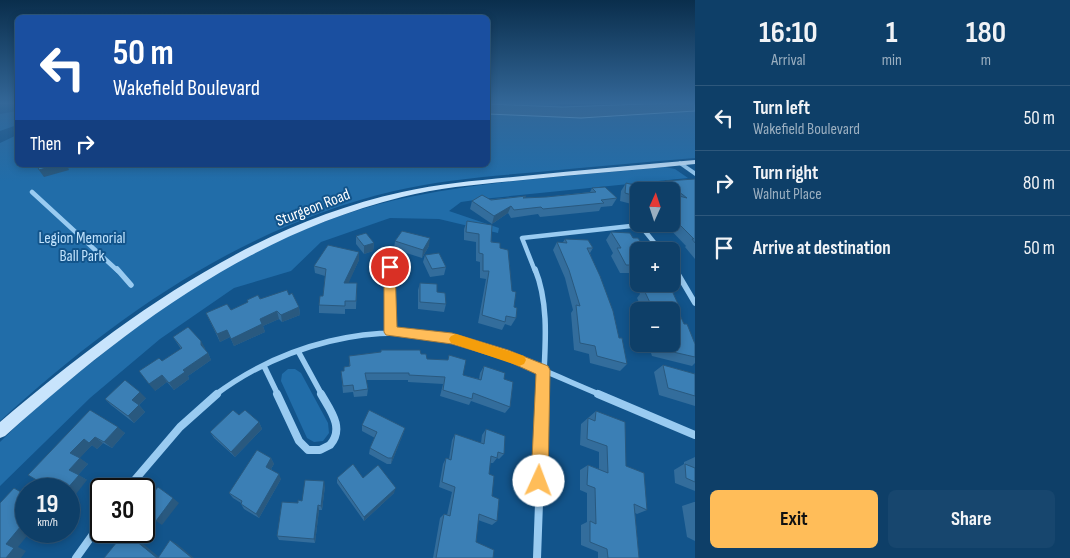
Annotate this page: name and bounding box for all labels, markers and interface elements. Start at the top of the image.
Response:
text: 16:10 [759,15,818,51]
text: 1 [886,15,898,51]
text: 180 [966,15,1006,51]
text: 50 m [113,32,174,75]
icon: left [30,35,95,100]
text: Arrival [771,51,806,70]
text: min [882,51,902,70]
text: m [981,51,991,70]
text: Wakefield Boulevard [113,75,260,102]
text: Turn left [753,97,810,120]
icon: left [710,104,738,132]
text: 50 m [1024,107,1055,130]
text: Wakefield Boulevard [753,120,860,139]
icon: right [71,130,99,158]
text: Then [30,133,61,156]
text: Turn right [753,162,818,185]
icon: right [710,169,738,197]
text: 80 m [1023,172,1055,195]
north arrow [630,182,680,232]
map controls [630,182,680,352]
street label: Sturgeon Road [273,185,353,231]
text: Walnut Place [753,185,822,204]
park label: Legion Memorial Ball Park [38,229,126,266]
icon: arrive [710,234,738,262]
text: Arrive at destination [753,237,891,260]
text: 50 m [1024,237,1055,260]
button: + [630,242,680,292]
pin [369,246,411,288]
icon: arrive [376,253,404,281]
button: − [630,302,680,352]
position arrow [512,454,564,506]
speed limit sign: 30 [90,478,155,543]
text: 19 [37,489,58,520]
button: Exit [710,490,878,548]
button: Share [888,490,1055,548]
text: km/h [37,515,58,530]

